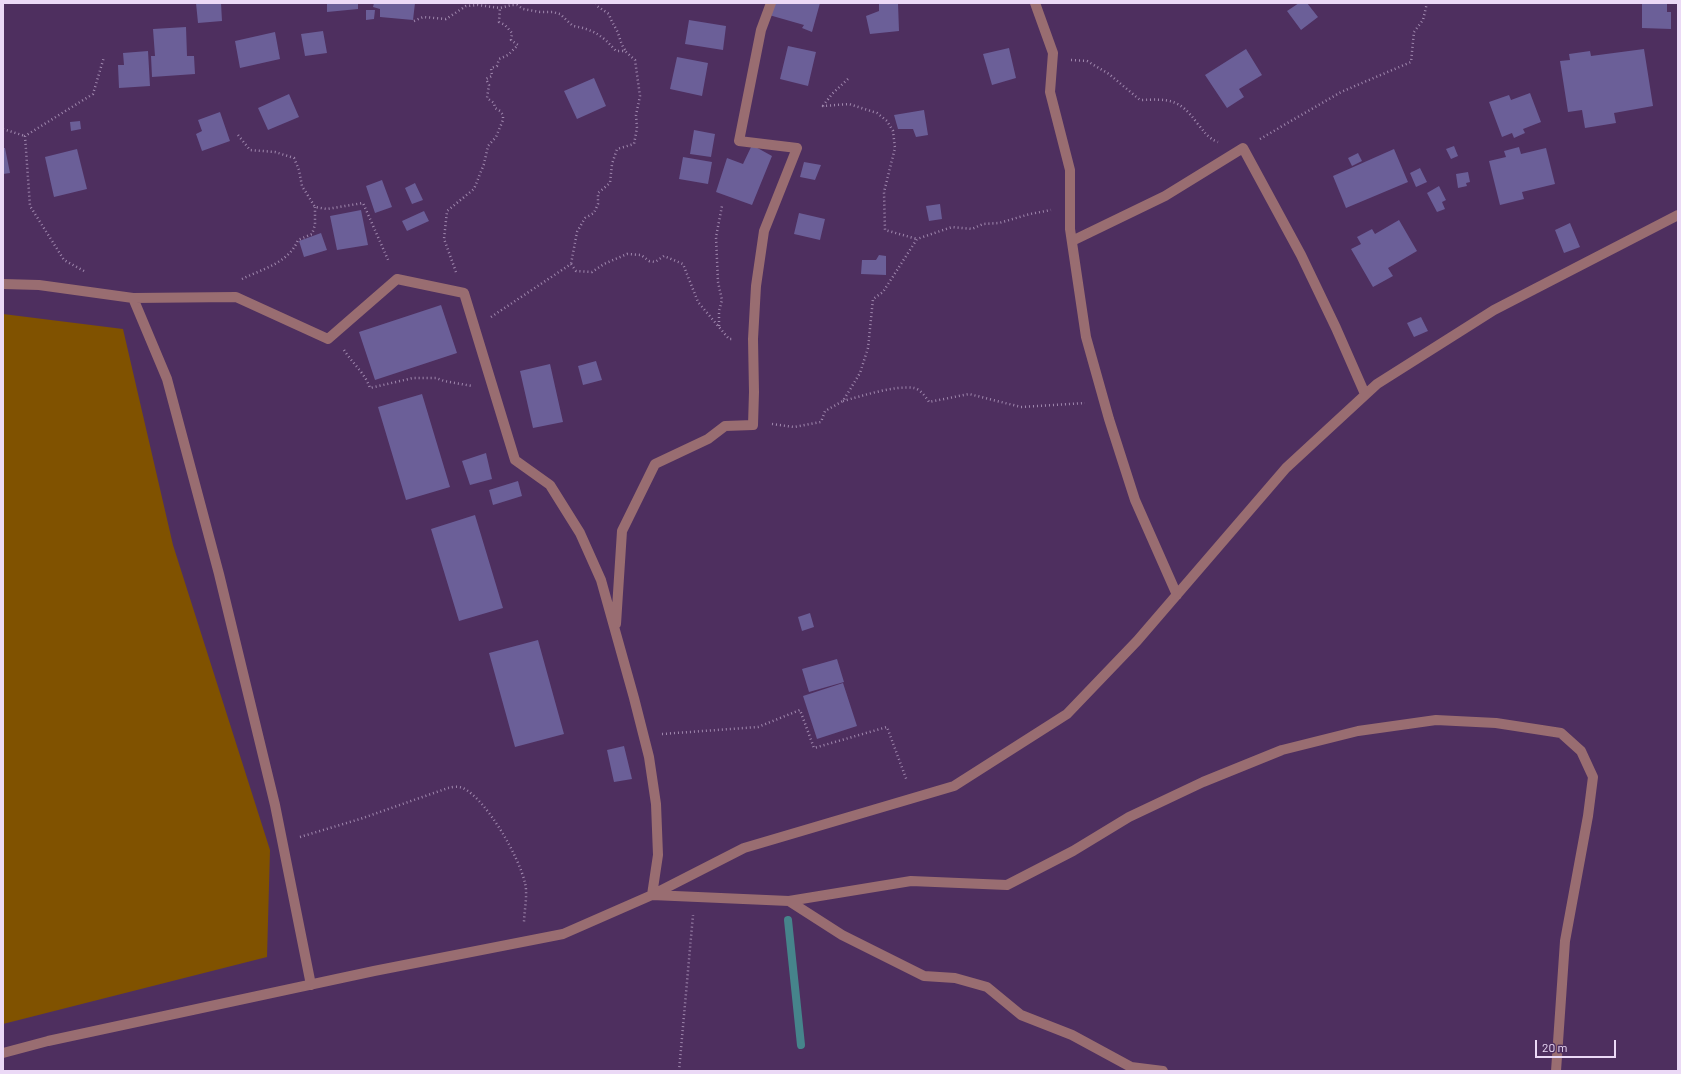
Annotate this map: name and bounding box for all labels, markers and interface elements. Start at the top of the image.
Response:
scale bar [1537,1032,1618,1058]
text: 20 m [1542,1040,1568,1054]

